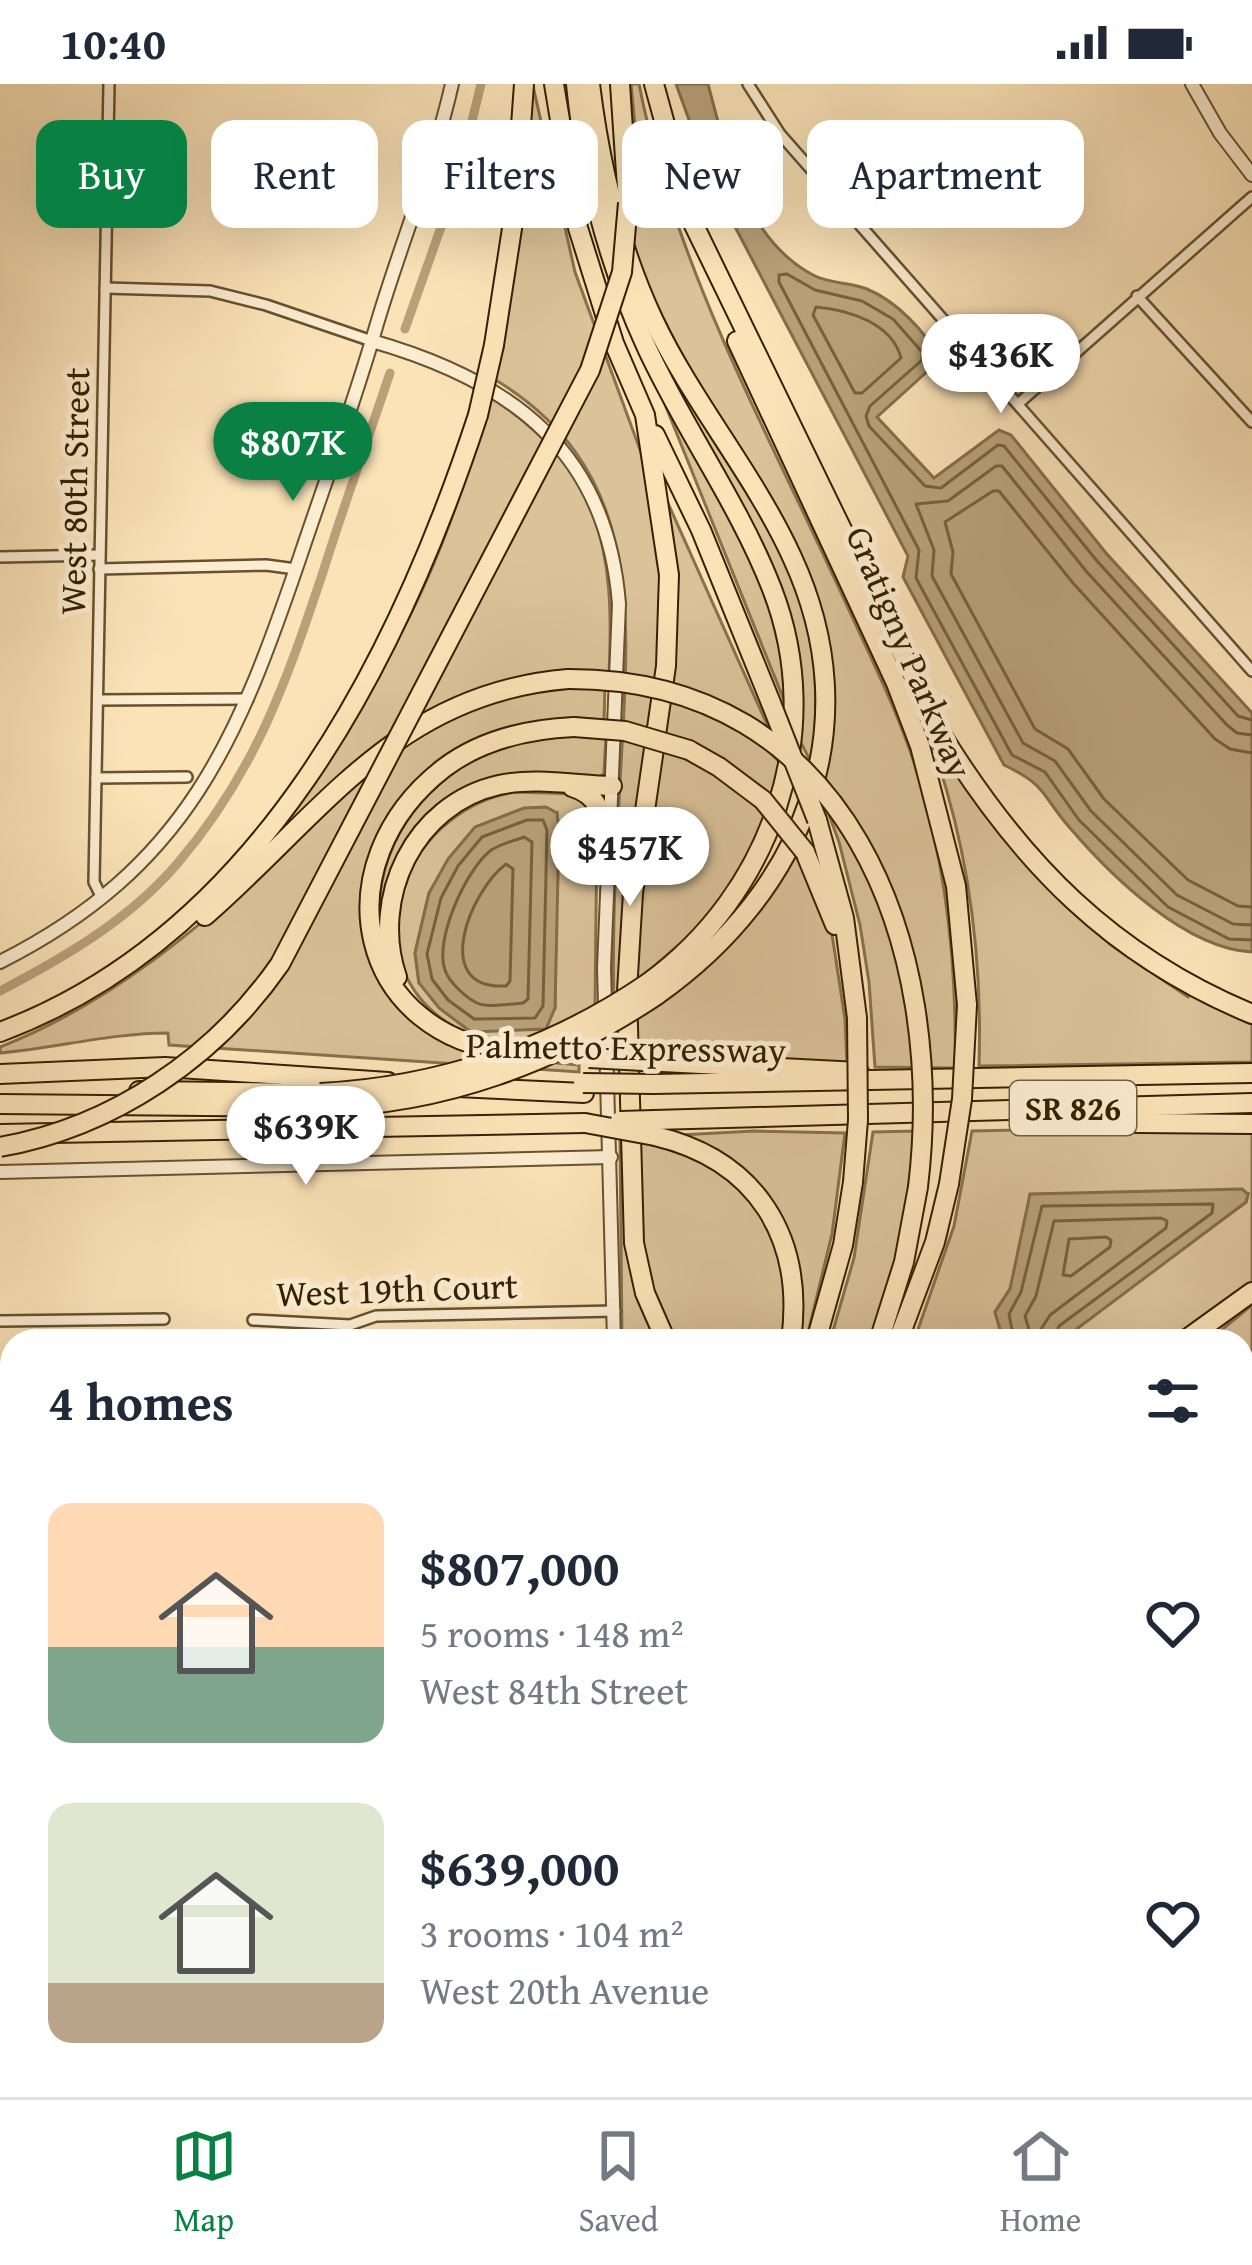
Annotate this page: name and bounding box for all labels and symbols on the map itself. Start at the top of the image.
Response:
pin: $436K [917,314,1085,416]
street label: West 80th Street [45,366,102,615]
pin: $807K [209,402,377,504]
street label: Gratigny Parkway [834,518,987,786]
pin: $457K [546,807,714,909]
street label: Palmetto Expressway [465,1017,787,1076]
road number: SR 826 [1010,1081,1136,1135]
pin: $639K [222,1086,390,1188]
street label: West 19th Court [275,1258,519,1319]

